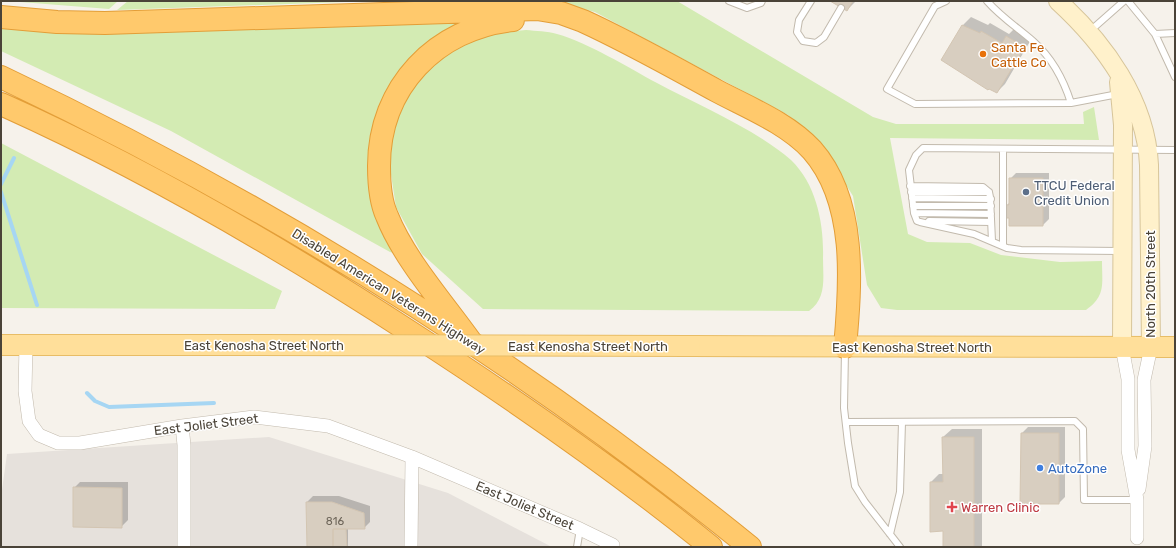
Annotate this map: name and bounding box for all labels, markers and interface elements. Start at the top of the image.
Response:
place label: Santa Fe Cattle Co [991,40,1047,70]
marker: Santa Fe Cattle Co [978,49,988,59]
place label: TTCU Federal Credit Union [1034,178,1115,208]
marker: TTCU Federal Credit Union [1021,187,1031,197]
street label: Disabled American Veterans Highway [289,225,488,358]
street label: North 20th Street [1143,230,1158,338]
street label: East Kenosha Street North [184,338,344,353]
street label: East Kenosha Street North [508,339,668,354]
street label: East Kenosha Street North [832,340,992,355]
street label: East Joliet Street [153,411,259,438]
place label: AutoZone [1048,461,1107,476]
marker: AutoZone [1035,463,1045,473]
street label: East Joliet Street [474,478,576,533]
place label: Warren Clinic [961,500,1040,515]
marker: Warren Clinic [946,501,958,513]
house number: 816 [326,515,345,528]

